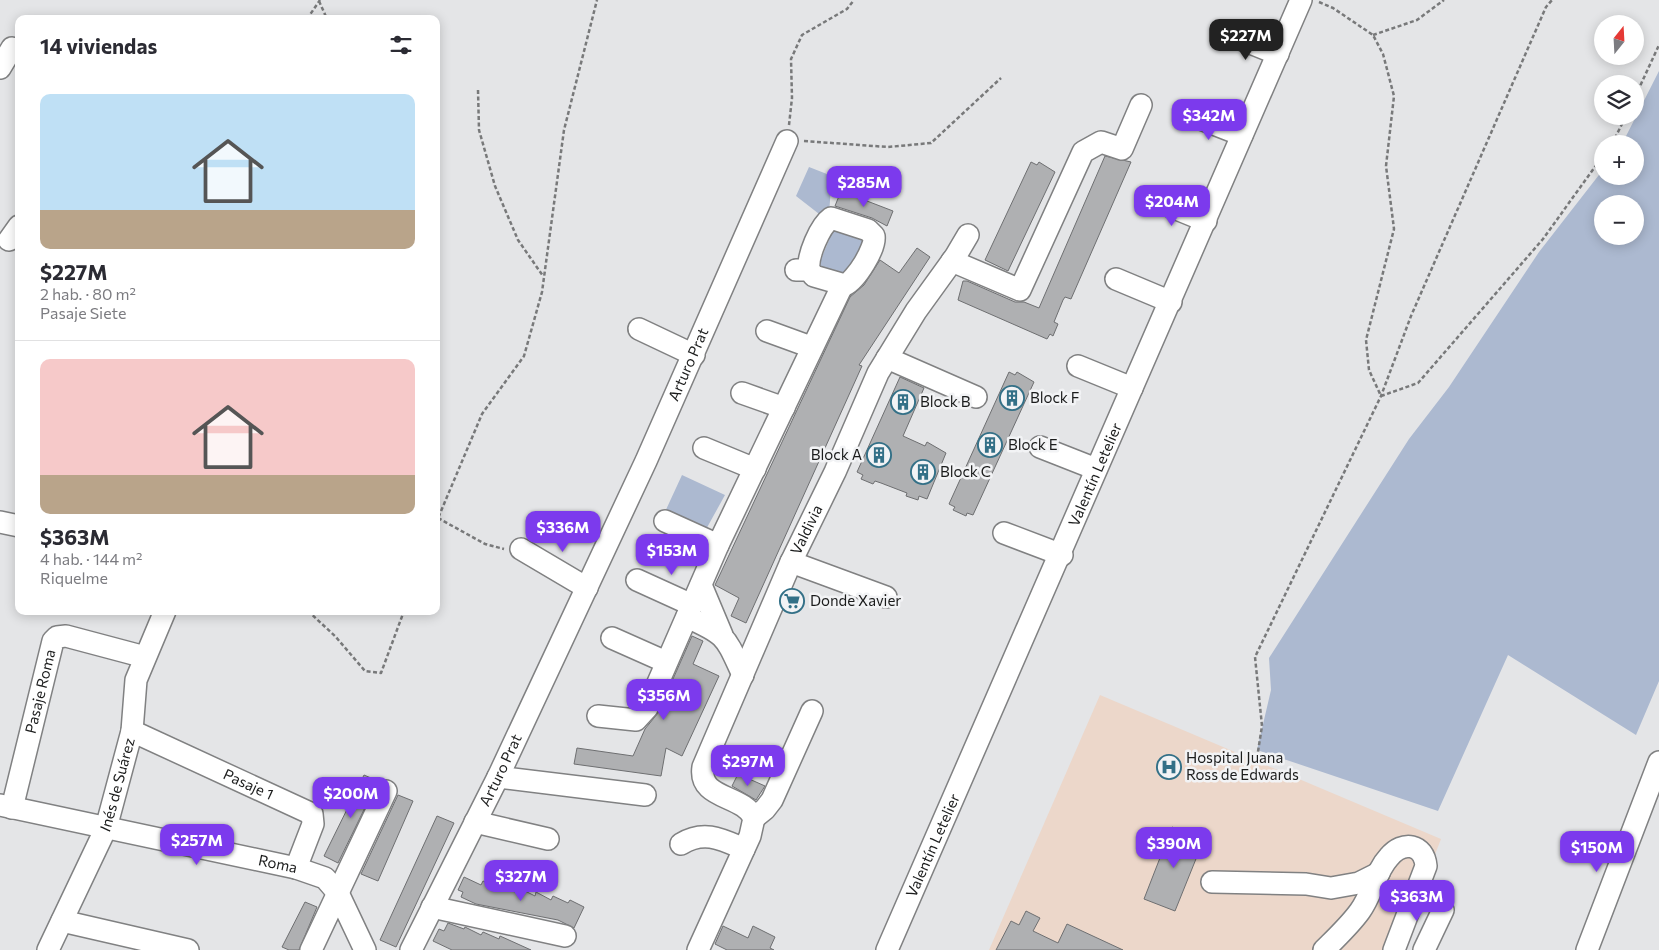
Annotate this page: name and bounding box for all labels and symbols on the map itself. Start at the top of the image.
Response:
north arrow [1594,15,1644,65]
pin: $227M [1211,18,1281,61]
pin: $342M [1174,98,1244,141]
pin: $285M [829,166,899,208]
pin: $204M [1137,184,1207,227]
street label: Arturo Prat [664,325,712,403]
building icon: Block F [999,385,1025,411]
place label: Block F [1030,388,1079,406]
building icon: Block B [890,389,916,415]
place label: Block B [920,392,971,410]
street label: Valentín Letelier [1064,420,1125,529]
building icon: Block E [977,432,1003,458]
place label: Block E [1008,435,1058,453]
building icon: Block A [866,442,892,468]
place label: Block A [811,445,862,463]
building icon: Block C [910,459,936,485]
place label: Block C [940,462,991,480]
street label: Valdivia [786,502,826,557]
pin: $336M [528,510,598,553]
pin: $153M [637,534,707,576]
supermarket icon: Donde Xavier [779,588,805,614]
place label: Donde Xavier [810,591,901,609]
street label: Pasaje Roma [21,647,59,735]
pin: $356M [629,678,699,721]
street label: Arturo Prat [475,731,525,809]
street label: Inés de Suárez [96,736,138,834]
pin: $297M [713,744,783,787]
place label: Hospital Juana Ross de Edwards [1186,748,1299,783]
hospital icon: Hospital Juana Ross de Edwards [1156,754,1182,780]
street label: Pasaje 1 [221,764,276,803]
pin: $200M [316,776,386,819]
street label: Valentín Letelier [901,791,963,900]
pin: $257M [162,824,232,866]
pin: $390M [1139,826,1209,869]
pin: $150M [1562,830,1632,873]
street label: Roma [257,850,299,876]
pin: $327M [486,860,556,902]
pin: $363M [1382,880,1452,922]

